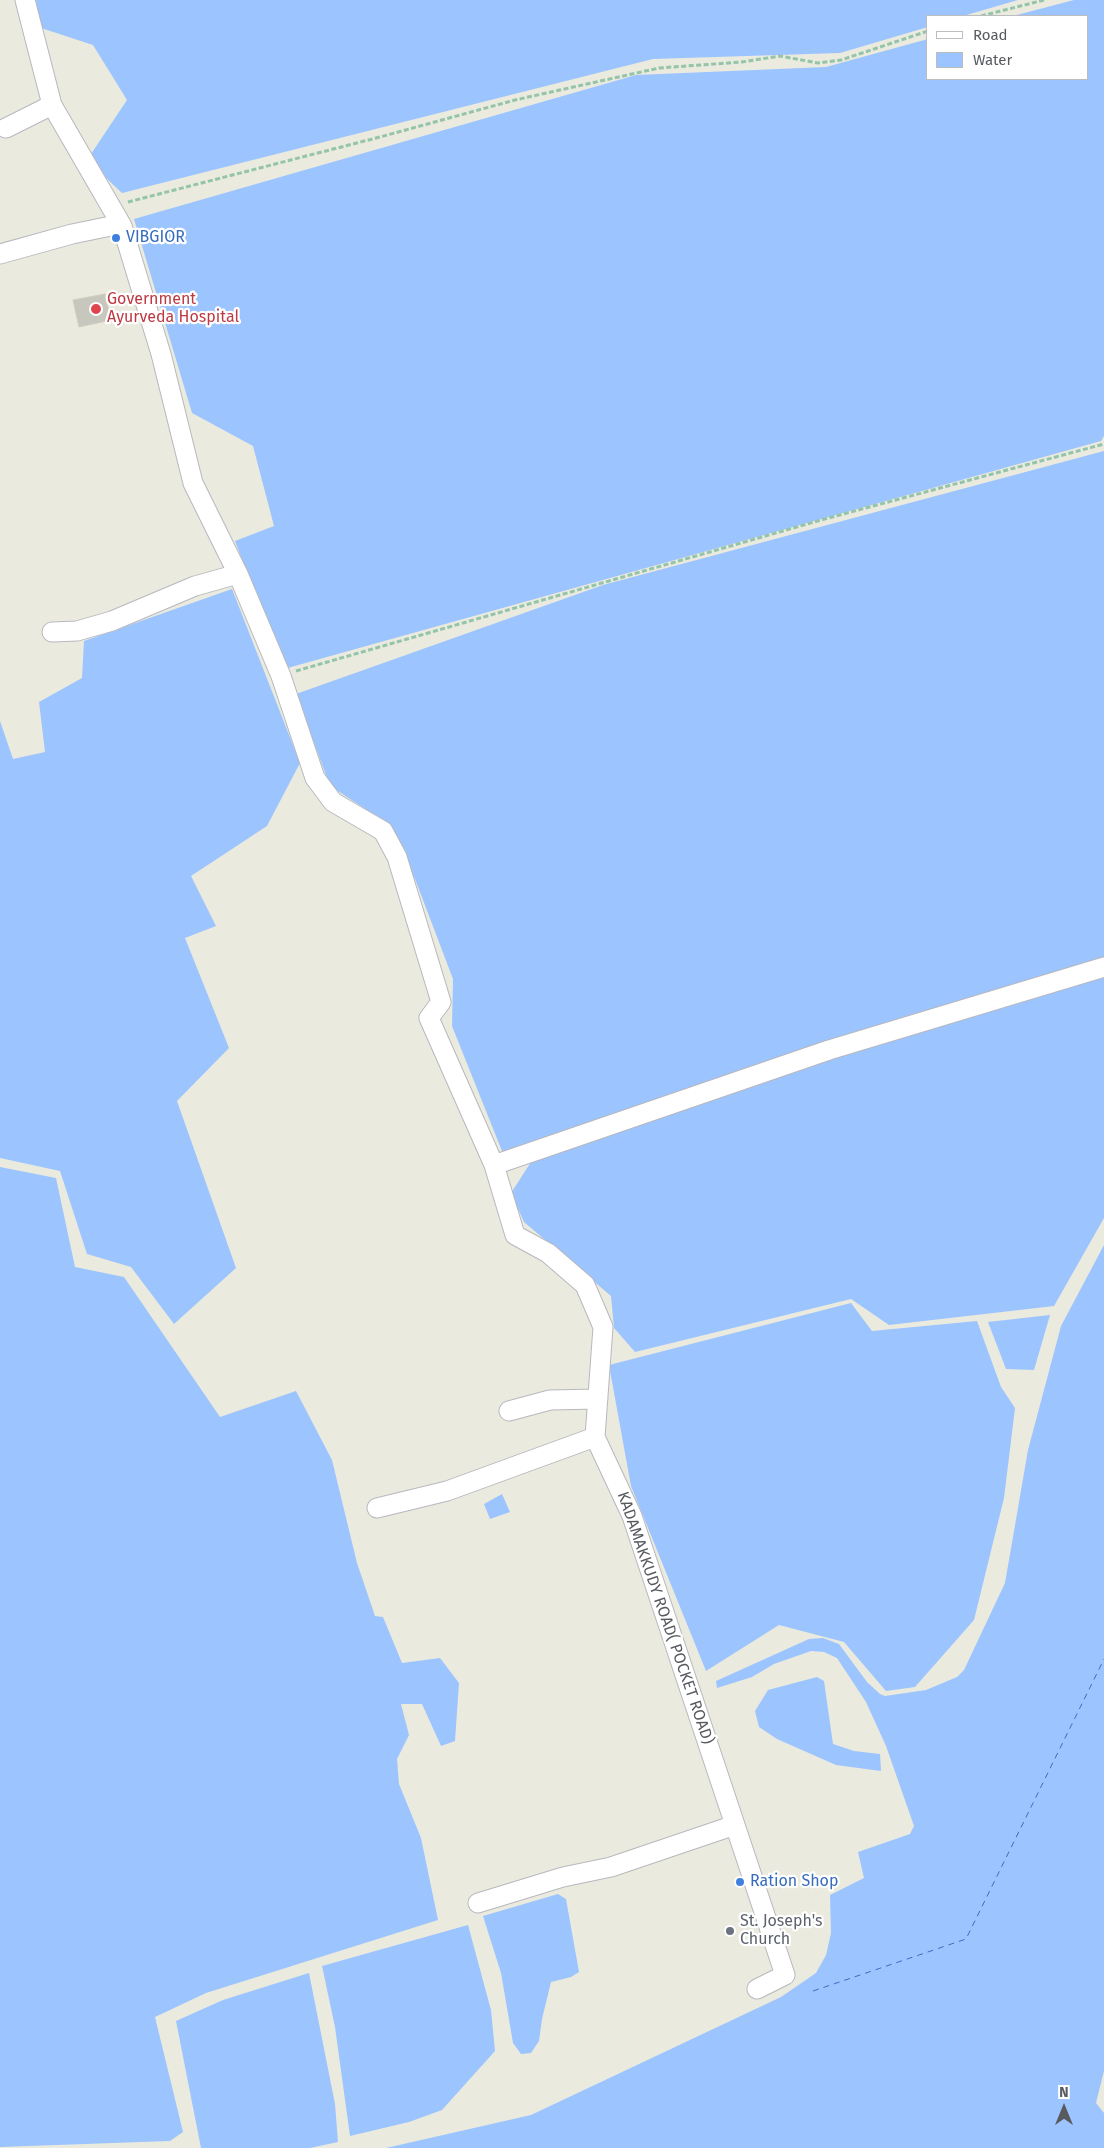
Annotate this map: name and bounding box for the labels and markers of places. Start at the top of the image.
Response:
place label: VIBGIOR [126,228,185,248]
marker: VIBGIOR [110,232,122,244]
place label: Government Ayurveda Hospital [107,290,239,328]
marker: Government Ayurveda Hospital [89,302,103,316]
place label: Ration Shop [750,1872,838,1892]
marker: Ration Shop [734,1876,746,1888]
place label: St. Joseph's Church [740,1912,823,1950]
marker: St. Joseph's Church [724,1925,736,1937]

